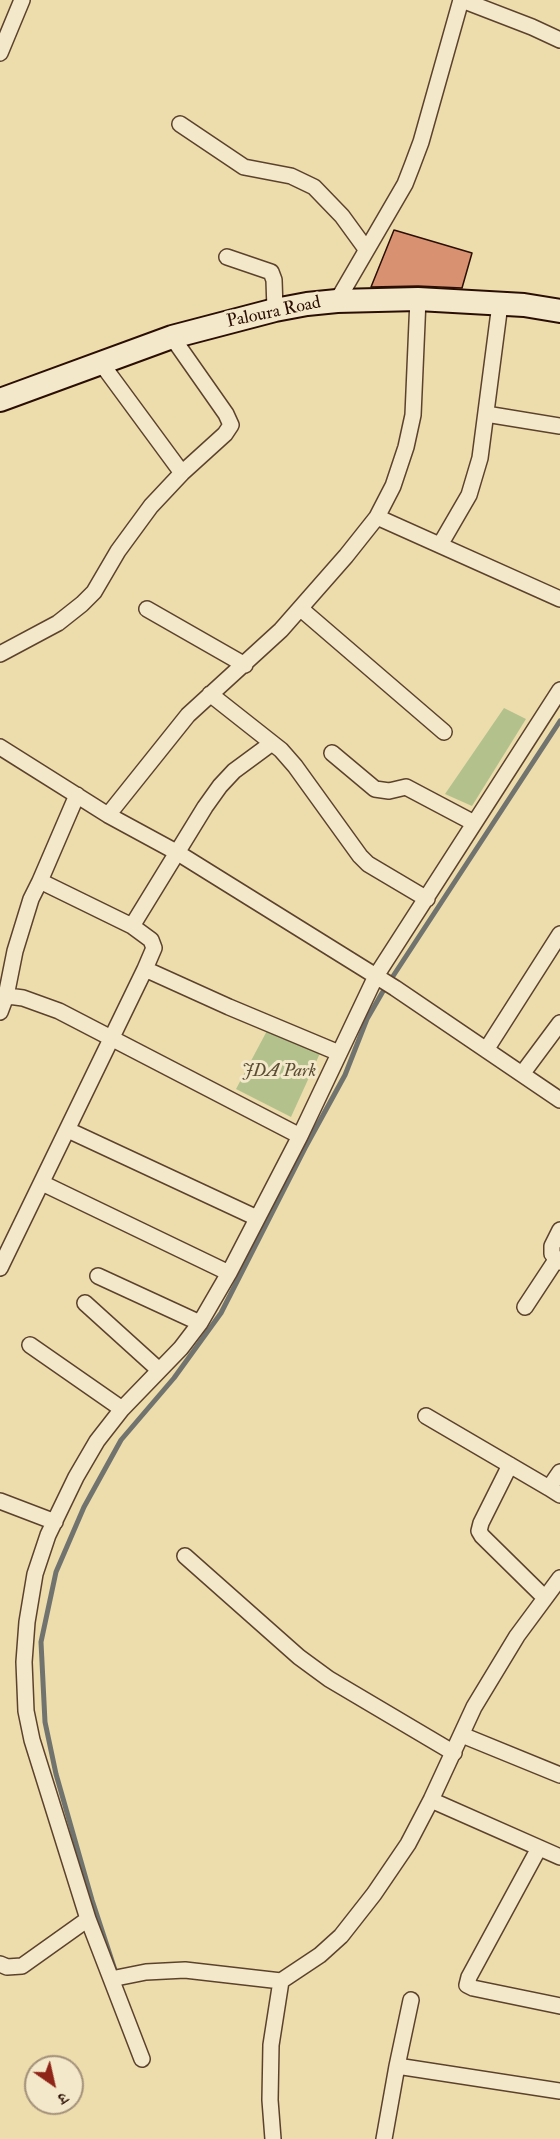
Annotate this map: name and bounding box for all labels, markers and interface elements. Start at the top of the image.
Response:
street label: Paloura Road [225,293,323,333]
park label: JDA Park [242,1061,316,1083]
north arrow [24,2055,84,2115]
text: उ [54,2088,72,2109]

